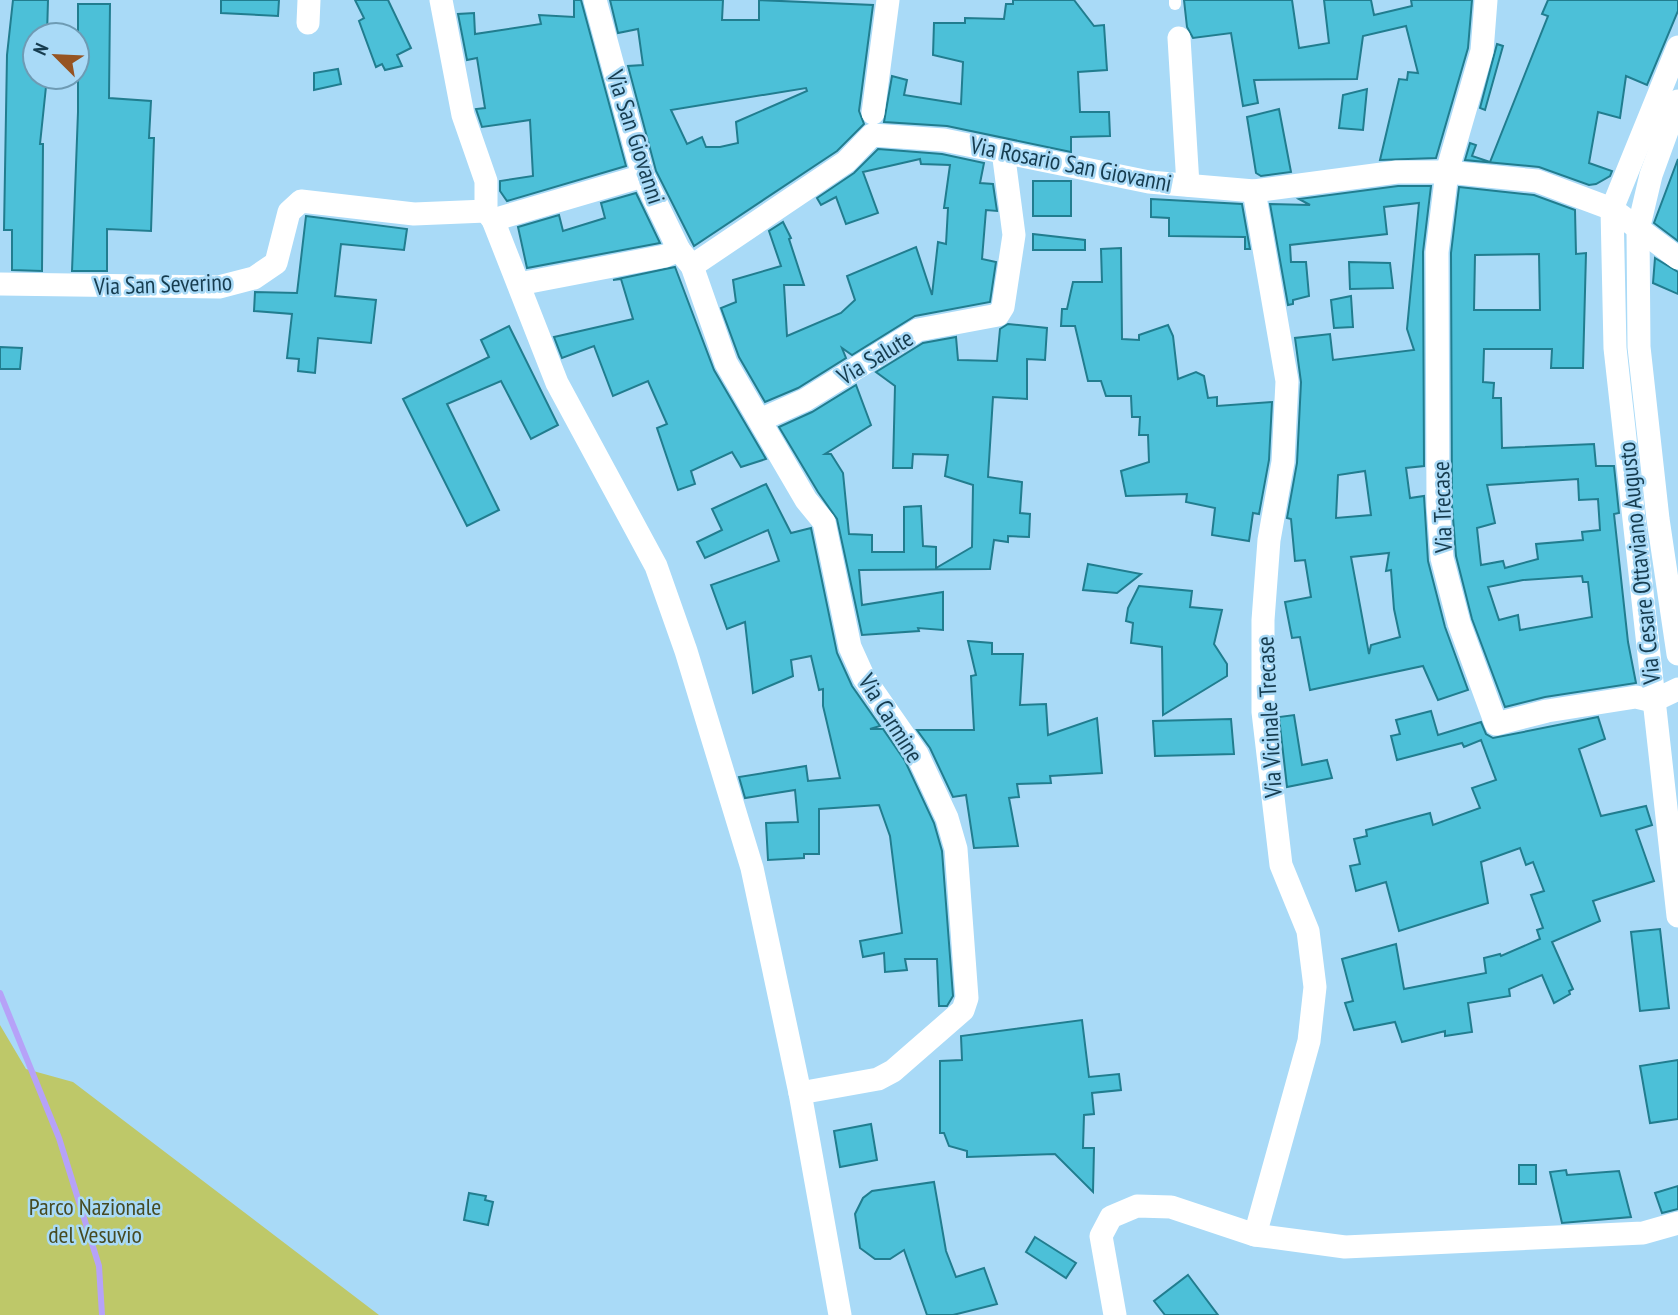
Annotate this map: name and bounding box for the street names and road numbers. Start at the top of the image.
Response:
street label: Via San Giovanni [599,65,672,208]
street label: Via Rosario San Giovanni [967,129,1174,199]
street label: Via San Severino [92,266,233,302]
street label: Via Salute [830,322,919,392]
street label: Via Cesare Ottaviano Augusto [1611,440,1667,687]
street label: Via Trecase [1425,461,1459,554]
street label: Via Vicinale Trecase [1249,635,1289,800]
street label: Via Carmine [851,667,930,768]

